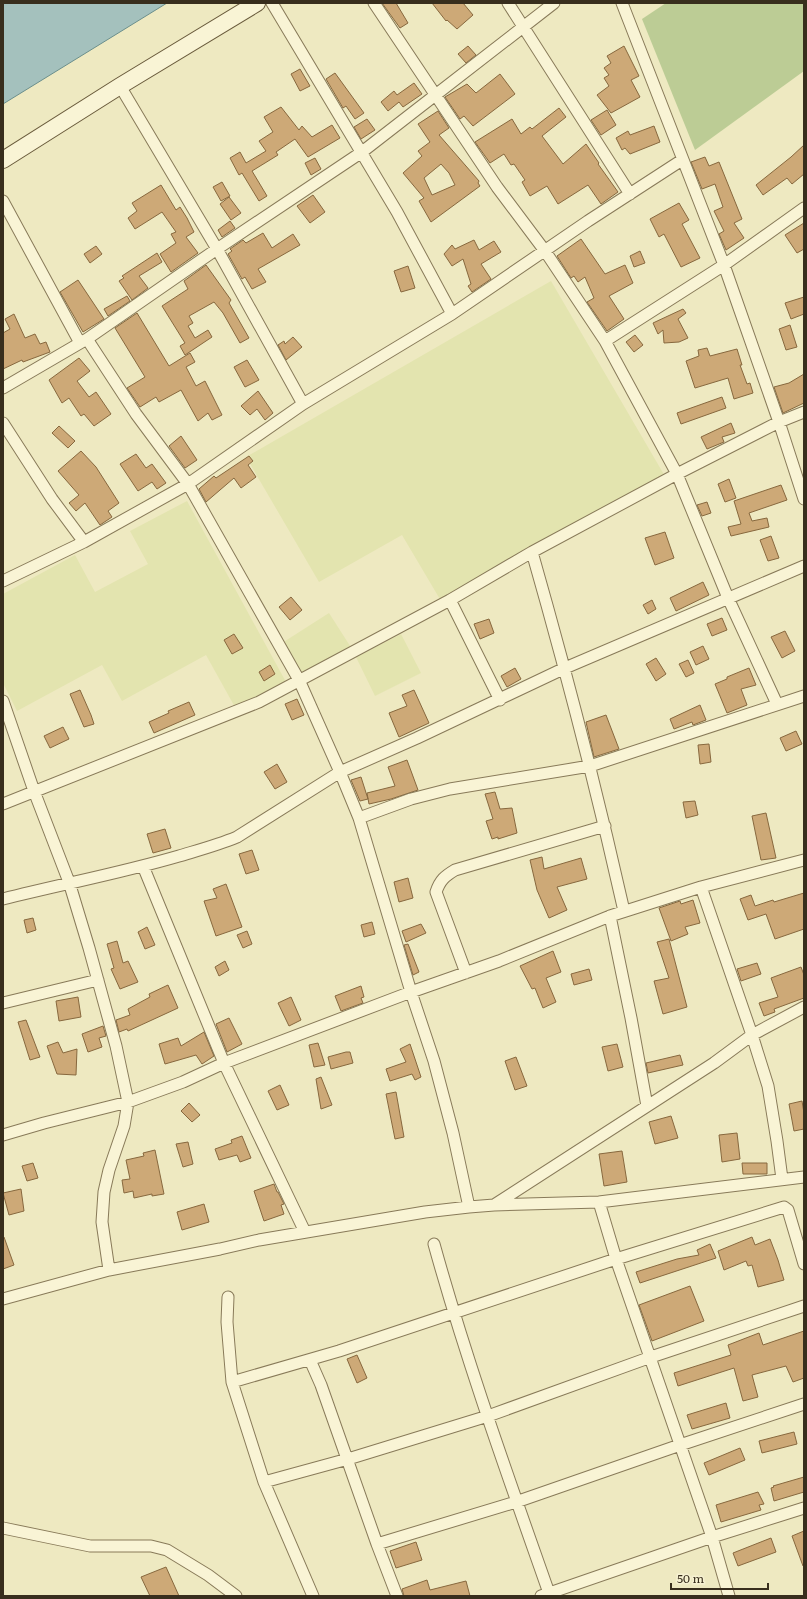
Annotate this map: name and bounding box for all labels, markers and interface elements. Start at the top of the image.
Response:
scale bar [671,1565,768,1591]
text: 50 m [677,1569,704,1587]

